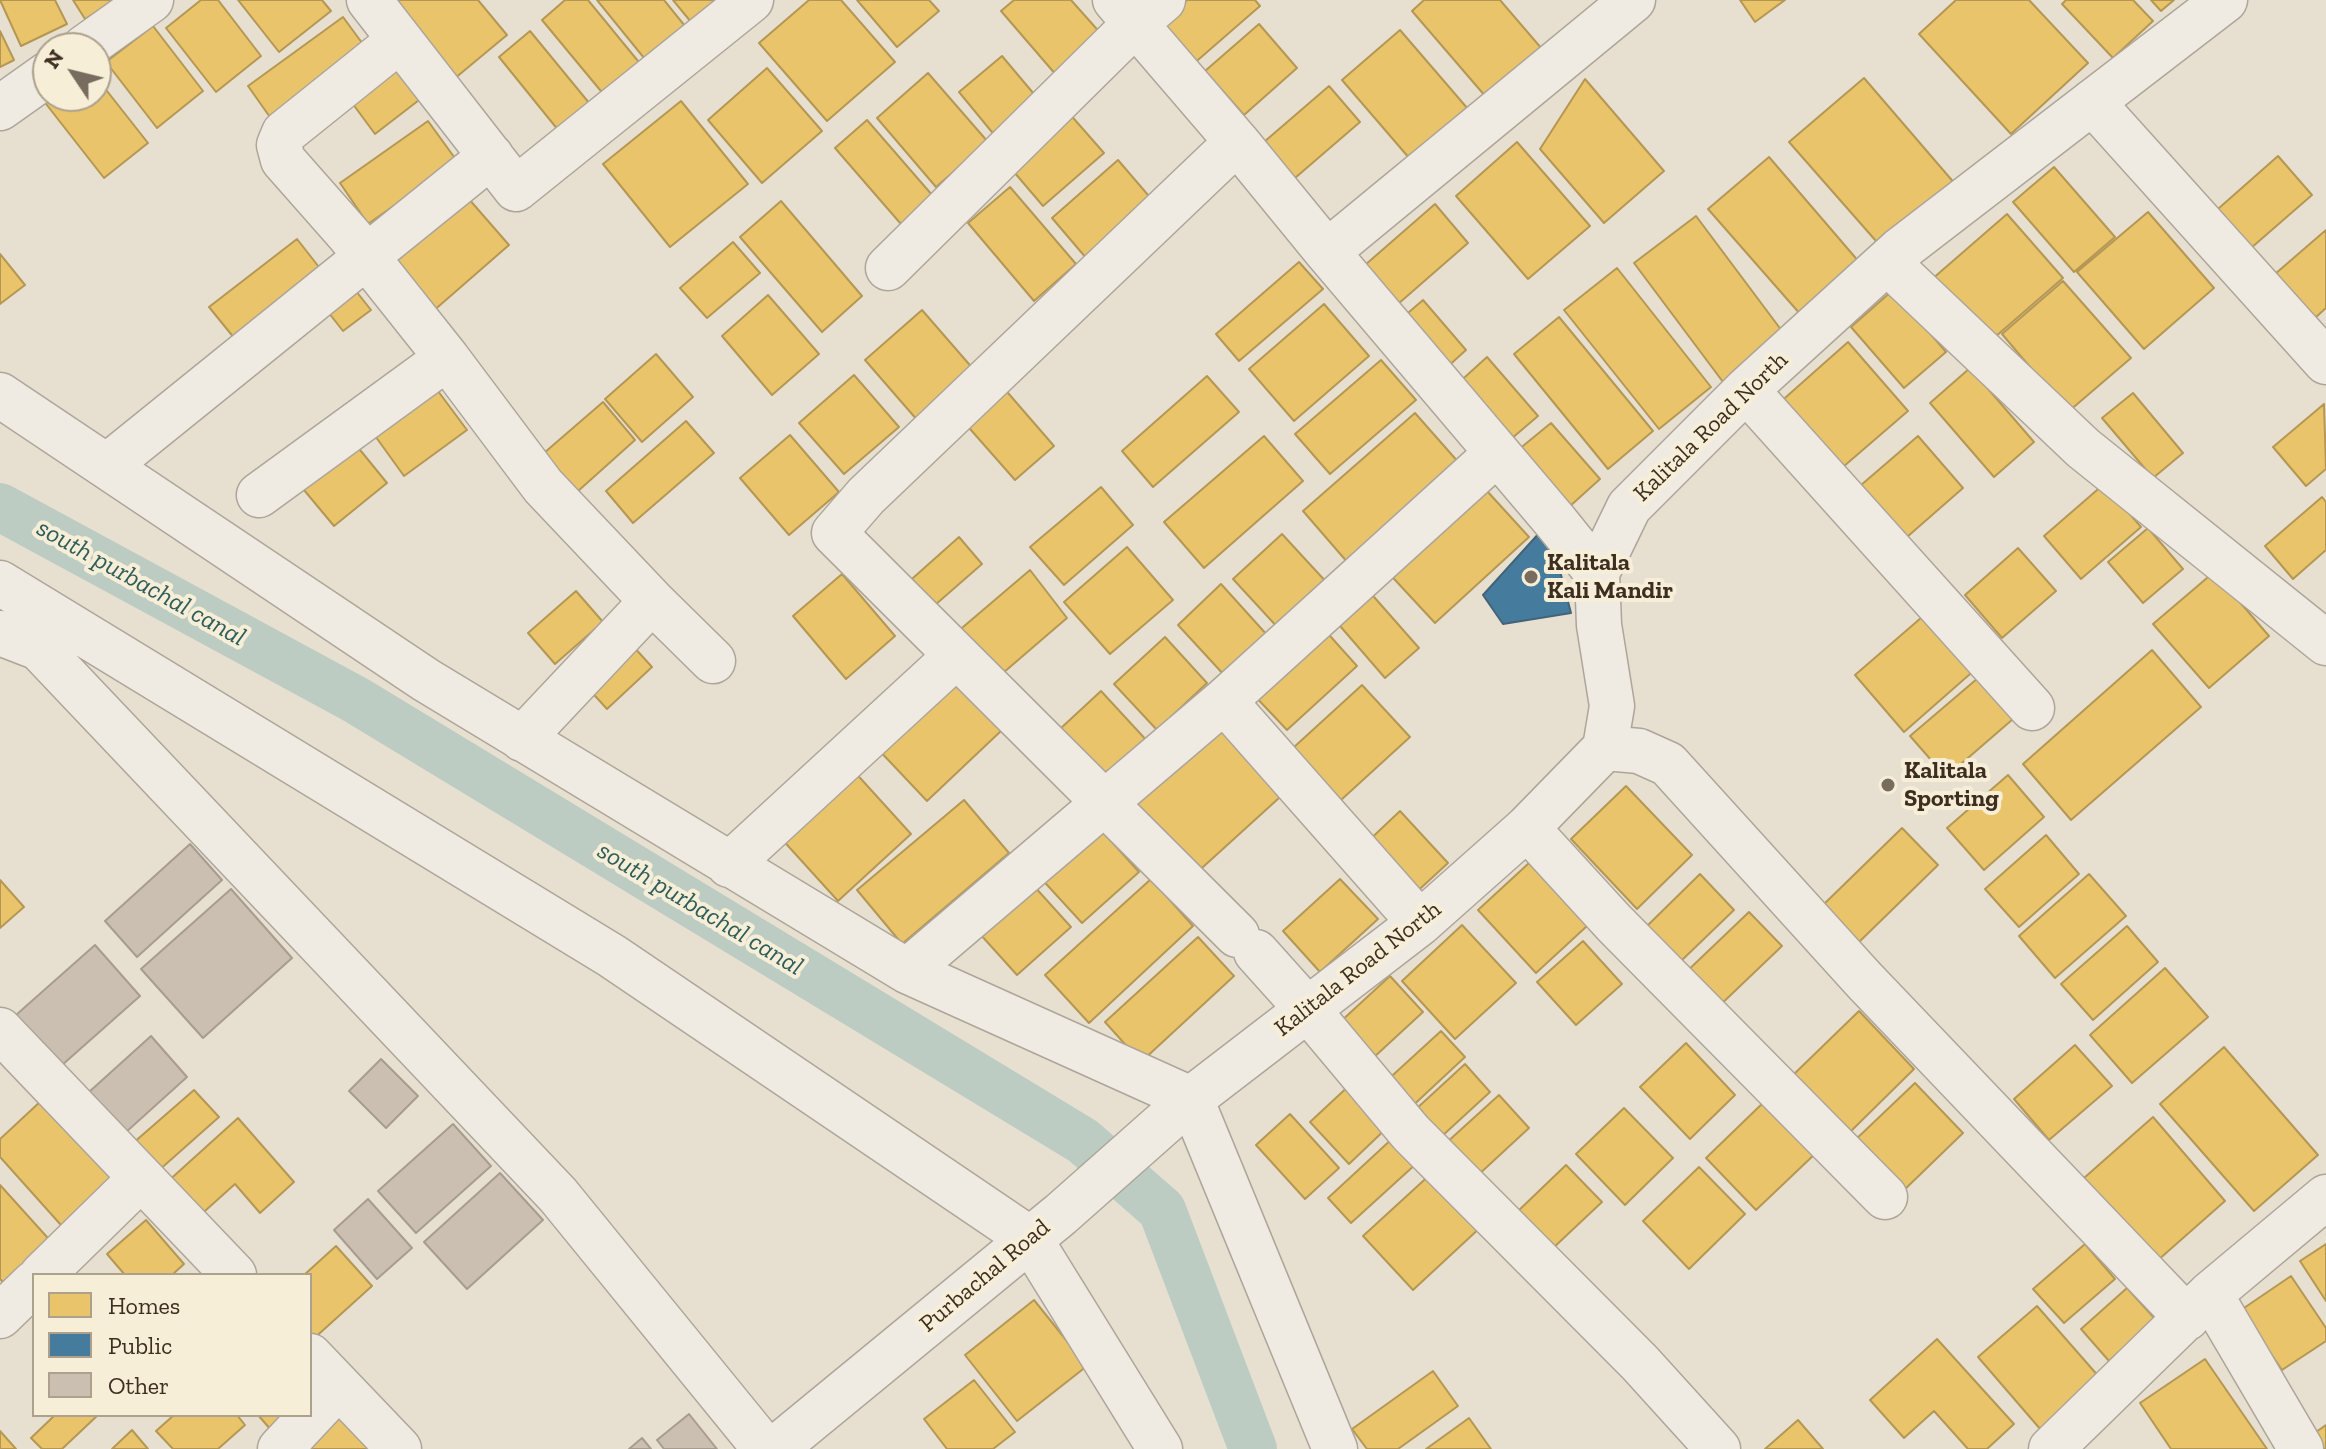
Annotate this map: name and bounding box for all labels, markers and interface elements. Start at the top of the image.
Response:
north arrow [32,32,112,112]
text: N [38,45,69,74]
street label: Kalitala Road North [1628,346,1794,508]
water label: south purbachal canal [31,513,251,653]
place label: Kalitala Kali Mandir [1547,549,1673,605]
marker: Kalitala Kali Mandir [1522,568,1540,586]
place label: Kalitala Sporting [1904,757,1999,813]
marker: Kalitala Sporting [1879,776,1897,794]
water label: south purbachal canal [592,835,808,983]
street label: Kalitala Road North [1269,895,1447,1043]
street label: Purbachal Road [914,1213,1056,1339]
legend [32,1273,312,1417]
text: Homes [108,1291,180,1320]
text: Public [108,1331,172,1360]
text: Other [108,1371,169,1400]

